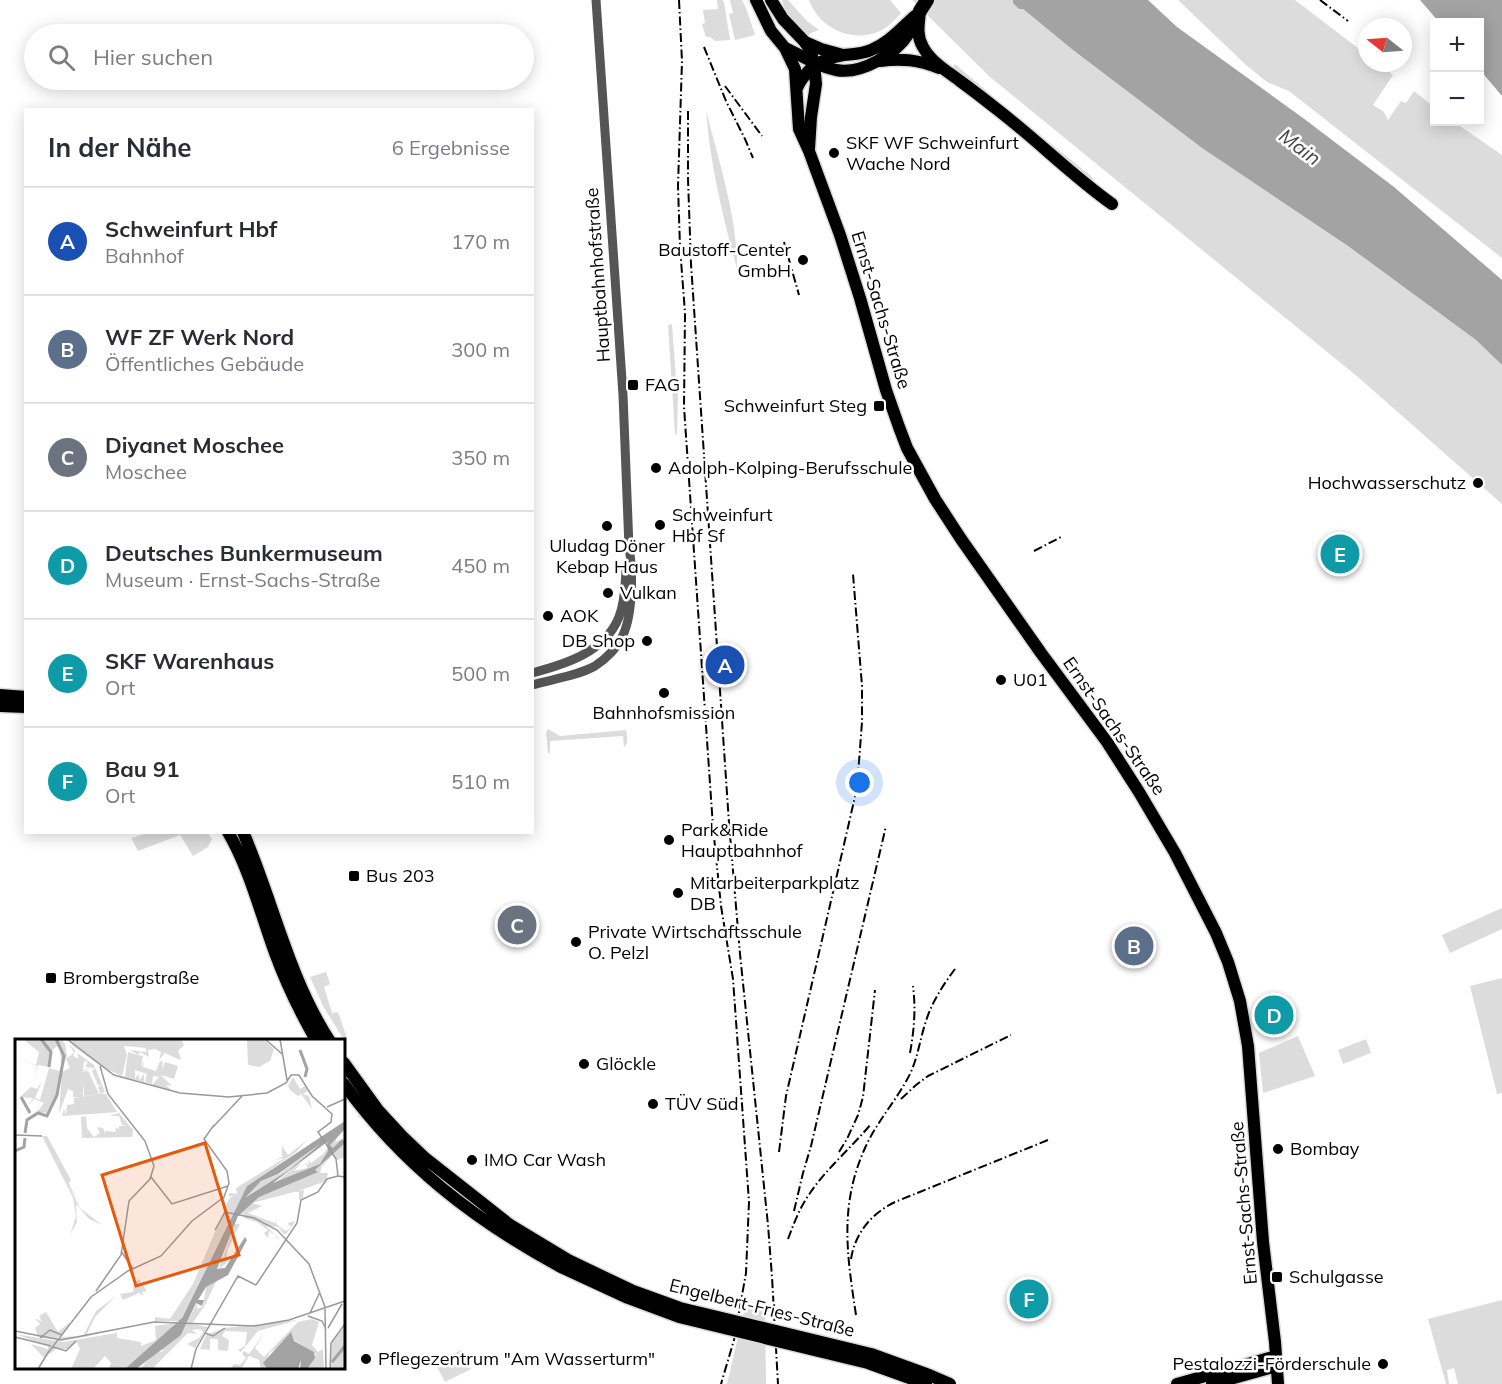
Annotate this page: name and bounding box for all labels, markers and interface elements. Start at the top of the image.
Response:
north arrow [1358,18,1412,72]
map controls [1430,18,1484,126]
button: + [1430,18,1484,72]
search box [24,24,534,90]
icon: search [45,41,78,74]
text: Hier suchen [93,43,213,71]
button: − [1430,72,1484,126]
water label: Main [1275,123,1326,170]
text: In der Nähe [48,131,192,164]
place label: SKF WF Schweinfurt Wache Nord [846,131,1019,175]
text: 6 Ergebnisse [392,135,510,160]
marker: SKF WF Schweinfurt Wache Nord [827,146,841,160]
street label: Hauptbahnhofstraße [580,187,615,363]
text: Schweinfurt Hbf [105,215,277,243]
street label: Ernst-Sachs-Straße [847,228,916,391]
text: A [60,229,75,254]
text: 170 m [451,229,510,254]
place label: Baustoff-Center GmbH [658,238,791,282]
text: Bahnhof [105,243,184,268]
marker: Baustoff-Center GmbH [796,253,810,267]
text: WF ZF Werk Nord [105,323,294,351]
text: B [61,337,74,362]
text: 300 m [451,337,510,362]
text: Öffentliches Gebäude [105,351,304,376]
place label: FAG [645,373,680,396]
marker: FAG [626,378,640,392]
place label: Schweinfurt Steg [724,394,867,417]
marker: Schweinfurt Steg [872,399,886,413]
text: Diyanet Moschee [105,431,284,459]
text: C [61,445,74,470]
text: 350 m [451,445,510,470]
place label: Adolph-Kolping-Berufsschule [668,456,912,479]
text: Moschee [105,459,187,484]
marker: Adolph-Kolping-Berufsschule [649,461,663,475]
place label: Hochwasserschutz [1308,471,1466,494]
marker: Hochwasserschutz [1471,476,1485,490]
place label: Schweinfurt Hbf Sf [672,503,773,547]
marker: Schweinfurt Hbf Sf [653,518,667,532]
marker: Uludag Döner Kebap Haus [600,519,614,533]
pin: E [1320,532,1360,576]
place label: Uludag Döner Kebap Haus [549,534,665,578]
text: Deutsches Bunkermuseum [105,539,383,567]
text: D [60,553,75,578]
text: 450 m [451,553,510,578]
text: Museum · Ernst-Sachs-Straße [105,567,380,592]
place label: Vulkan [620,581,677,604]
marker: Vulkan [601,586,615,600]
place label: AOK [560,604,599,627]
marker: AOK [541,609,555,623]
place label: DB Shop [562,629,635,652]
marker: DB Shop [640,634,654,648]
pin: A [706,642,744,688]
text: SKF Warenhaus [105,647,274,675]
street label: Ernst-Sachs-Straße [1058,652,1171,799]
text: E [62,661,73,686]
text: 500 m [451,661,510,686]
place label: U01 [1013,668,1048,691]
marker: U01 [994,673,1008,687]
text: Ort [105,675,135,700]
marker: Bahnhofsmission [657,686,671,700]
place label: Bahnhofsmission [593,701,735,724]
text: Bau 91 [105,755,179,783]
your location [845,768,874,797]
text: F [62,769,73,794]
text: 510 m [451,769,510,794]
text: Ort [105,783,135,808]
place label: Park&Ride Hauptbahnhof [681,818,803,862]
marker: Park&Ride Hauptbahnhof [662,833,676,847]
place label: Bus 203 [366,864,435,887]
marker: Bus 203 [347,869,361,883]
place label: Mitarbeiterparkplatz DB [690,871,860,915]
marker: Mitarbeiterparkplatz DB [671,886,685,900]
pin: C [498,902,536,948]
place label: Private Wirtschaftsschule O. Pelzl [588,920,802,964]
pin: B [1114,924,1154,968]
marker: Private Wirtschaftsschule O. Pelzl [569,935,583,949]
place label: Brombergstraße [63,966,199,989]
marker: Brombergstraße [44,971,58,985]
pin: D [1254,992,1294,1038]
inset map [15,1039,345,1369]
place label: Glöckle [596,1052,656,1075]
marker: Glöckle [577,1057,591,1071]
place label: TÜV Süd [665,1092,739,1115]
marker: TÜV Süd [646,1097,660,1111]
street label: Ernst-Sachs-Straße [1225,1121,1262,1286]
place label: Bombay [1290,1137,1360,1160]
marker: Bombay [1271,1142,1285,1156]
place label: IMO Car Wash [484,1148,606,1171]
marker: IMO Car Wash [465,1153,479,1167]
place label: Schulgasse [1289,1265,1384,1288]
marker: Schulgasse [1270,1270,1284,1284]
street label: Engelbert-Fries-Straße [667,1273,857,1342]
pin: F [1010,1276,1048,1322]
place label: Pflegezentrum "Am Wasserturm" [378,1347,655,1370]
marker: Pflegezentrum "Am Wasserturm" [359,1352,373,1366]
place label: Pestalozzi-Förderschule [1172,1352,1371,1375]
marker: Pestalozzi-Förderschule [1376,1357,1390,1371]

